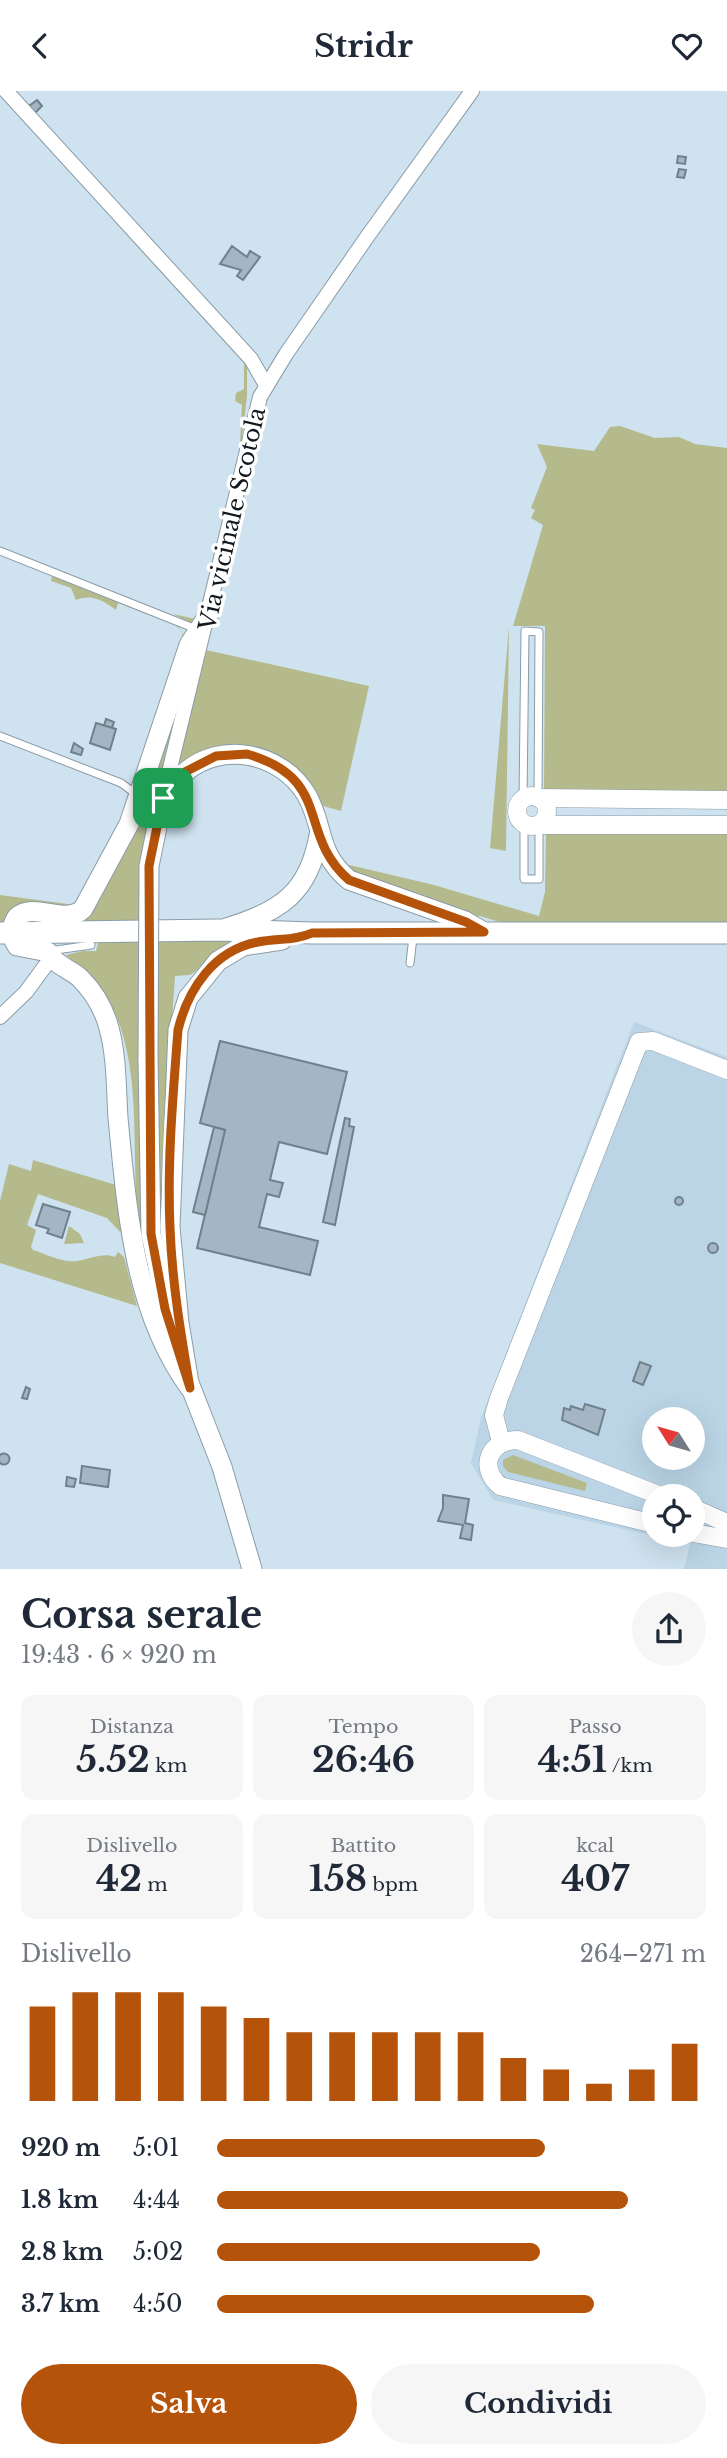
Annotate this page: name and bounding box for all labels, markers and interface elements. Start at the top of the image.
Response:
text: Stridr [314,26,413,66]
icon: back [21,27,59,65]
icon: heart [668,27,706,65]
street label: Via vicinale Scotola [192,404,271,634]
pin [133,768,193,828]
icon: arrive [144,779,182,817]
north arrow [642,1407,705,1470]
map controls [642,1407,705,1547]
button: locate [642,1484,705,1547]
text: Corsa serale [21,1591,262,1638]
button: share [632,1592,706,1666]
text: 19:43 · 6 × 920 m [21,1641,217,1669]
text: Distanza [90,1715,174,1738]
text: Tempo [329,1715,398,1738]
text: Passo [569,1715,622,1738]
text: 5.52 [76,1738,150,1781]
text: 26:46 [312,1738,415,1781]
text: 4:51 [538,1738,607,1781]
text: km [150,1754,187,1777]
text: /km [607,1754,653,1777]
text: Dislivello [86,1834,177,1857]
text: Battito [331,1834,396,1857]
text: kcal [576,1834,614,1857]
text: 42 [96,1857,142,1900]
text: 158 [309,1857,367,1900]
text: 407 [561,1857,629,1900]
text: m [142,1873,168,1896]
text: bpm [367,1873,418,1896]
text: Dislivello [21,1940,132,1968]
text: 264–271 m [580,1940,706,1968]
text: 920 m [21,2134,100,2162]
text: 5:01 [133,2134,179,2162]
text: 1.8 km [21,2186,98,2214]
text: 4:44 [133,2186,180,2214]
text: 2.8 km [21,2238,103,2266]
text: 5:02 [133,2238,183,2266]
text: 3.7 km [21,2290,100,2318]
text: 4:50 [133,2290,183,2318]
button: Salva [21,2364,357,2444]
button: Condividi [371,2364,706,2444]

